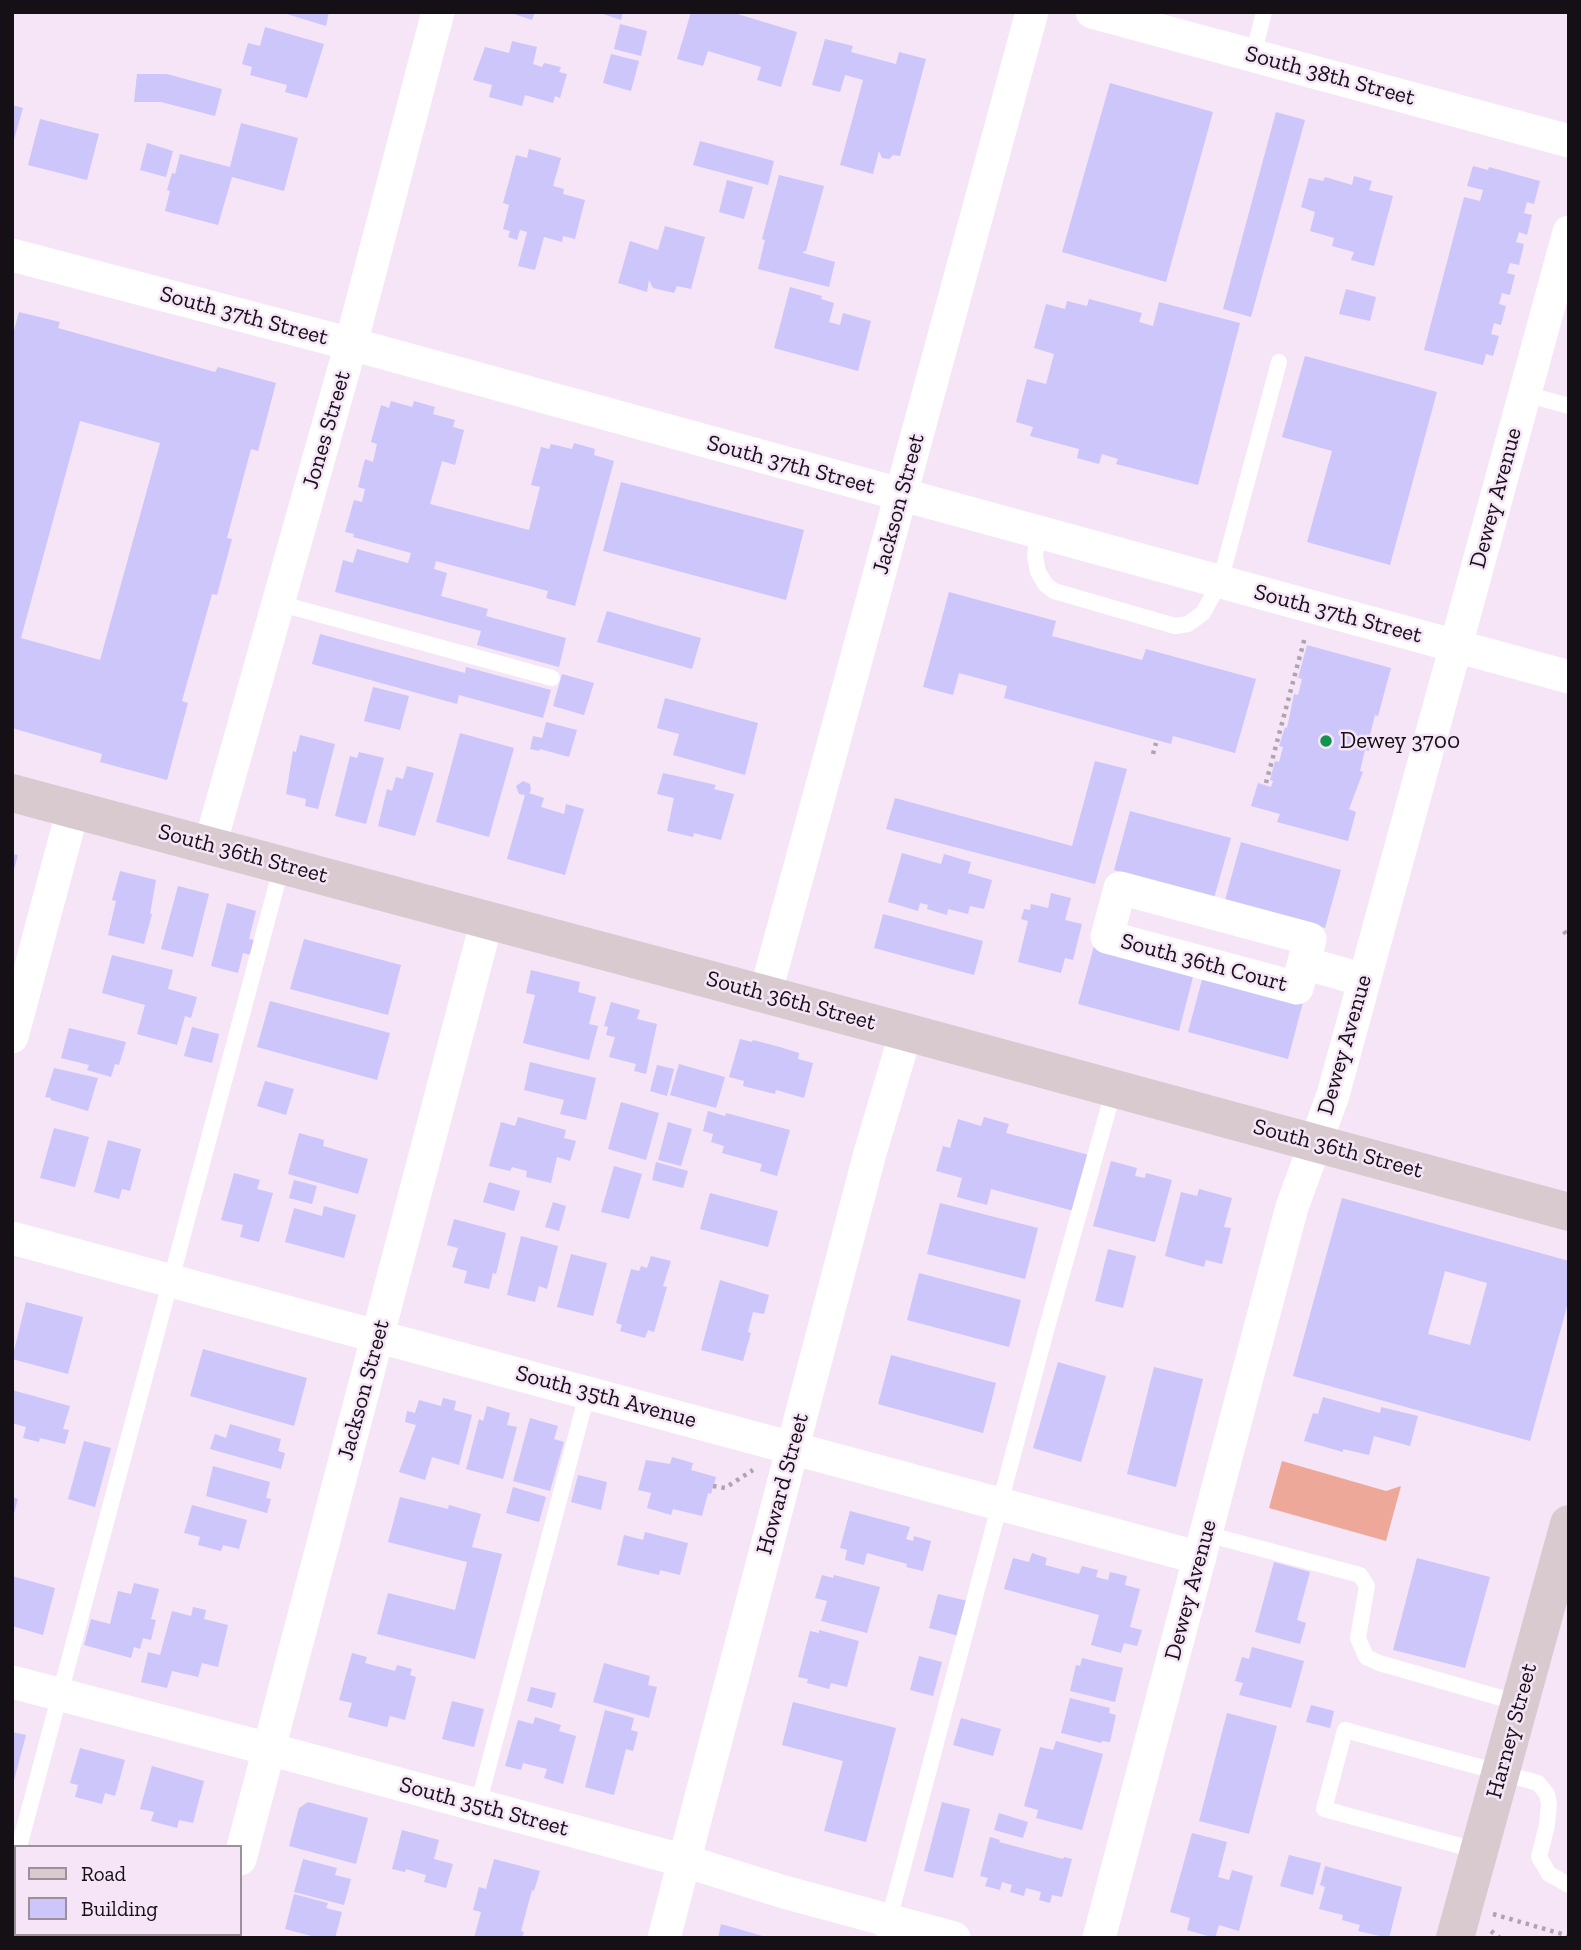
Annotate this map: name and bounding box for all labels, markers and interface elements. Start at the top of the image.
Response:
street label: South 38th Street [1242,40,1418,112]
street label: South 37th Street [157,280,331,352]
street label: Jones Street [297,368,357,492]
street label: Dewey Avenue [1464,425,1528,571]
street label: South 37th Street [704,429,878,501]
street label: Jackson Street [867,431,931,577]
street label: South 37th Street [1251,578,1425,650]
place label: Dewey 3700 [1340,727,1460,755]
marker: Dewey 3700 [1318,733,1334,749]
street label: South 36th Street [155,818,331,890]
street label: South 36th Court [1118,927,1290,999]
street label: South 36th Street [703,965,879,1037]
street label: Dewey Avenue [1312,972,1378,1118]
street label: South 36th Street [1250,1113,1426,1185]
street label: Jackson Street [332,1317,396,1463]
street label: South 35th Avenue [513,1360,699,1434]
street label: Howard Street [751,1410,815,1558]
street label: Dewey Avenue [1159,1517,1223,1663]
street label: Harney Street [1481,1660,1543,1802]
street label: South 35th Street [396,1771,572,1843]
legend [14,1845,242,1936]
text: Road [81,1861,126,1886]
text: Building [81,1896,158,1921]

